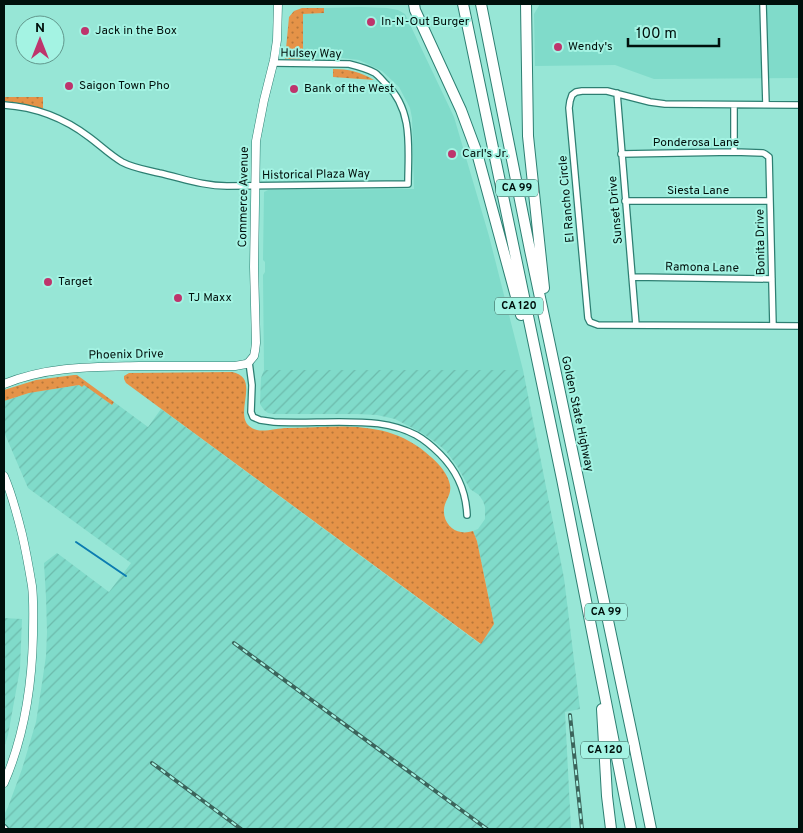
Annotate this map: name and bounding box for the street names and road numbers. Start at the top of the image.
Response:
street label: Hulsey Way [280,45,342,63]
street label: Ponderosa Lane [653,135,739,151]
street label: Commerce Avenue [235,146,253,248]
street label: El Rancho Circle [555,155,579,243]
street label: Historical Plaza Way [262,166,370,184]
street label: Sunset Drive [605,175,627,245]
road number: CA 99 [496,180,538,197]
street label: Siesta Lane [667,183,729,199]
street label: Bonita Drive [752,209,770,275]
street label: Ramona Lane [665,259,739,277]
road number: CA 120 [495,298,543,314]
street label: Phoenix Drive [88,346,164,364]
street label: Golden State Highway [557,355,597,473]
road number: CA 99 [585,604,627,620]
road number: CA 120 [581,742,629,758]

